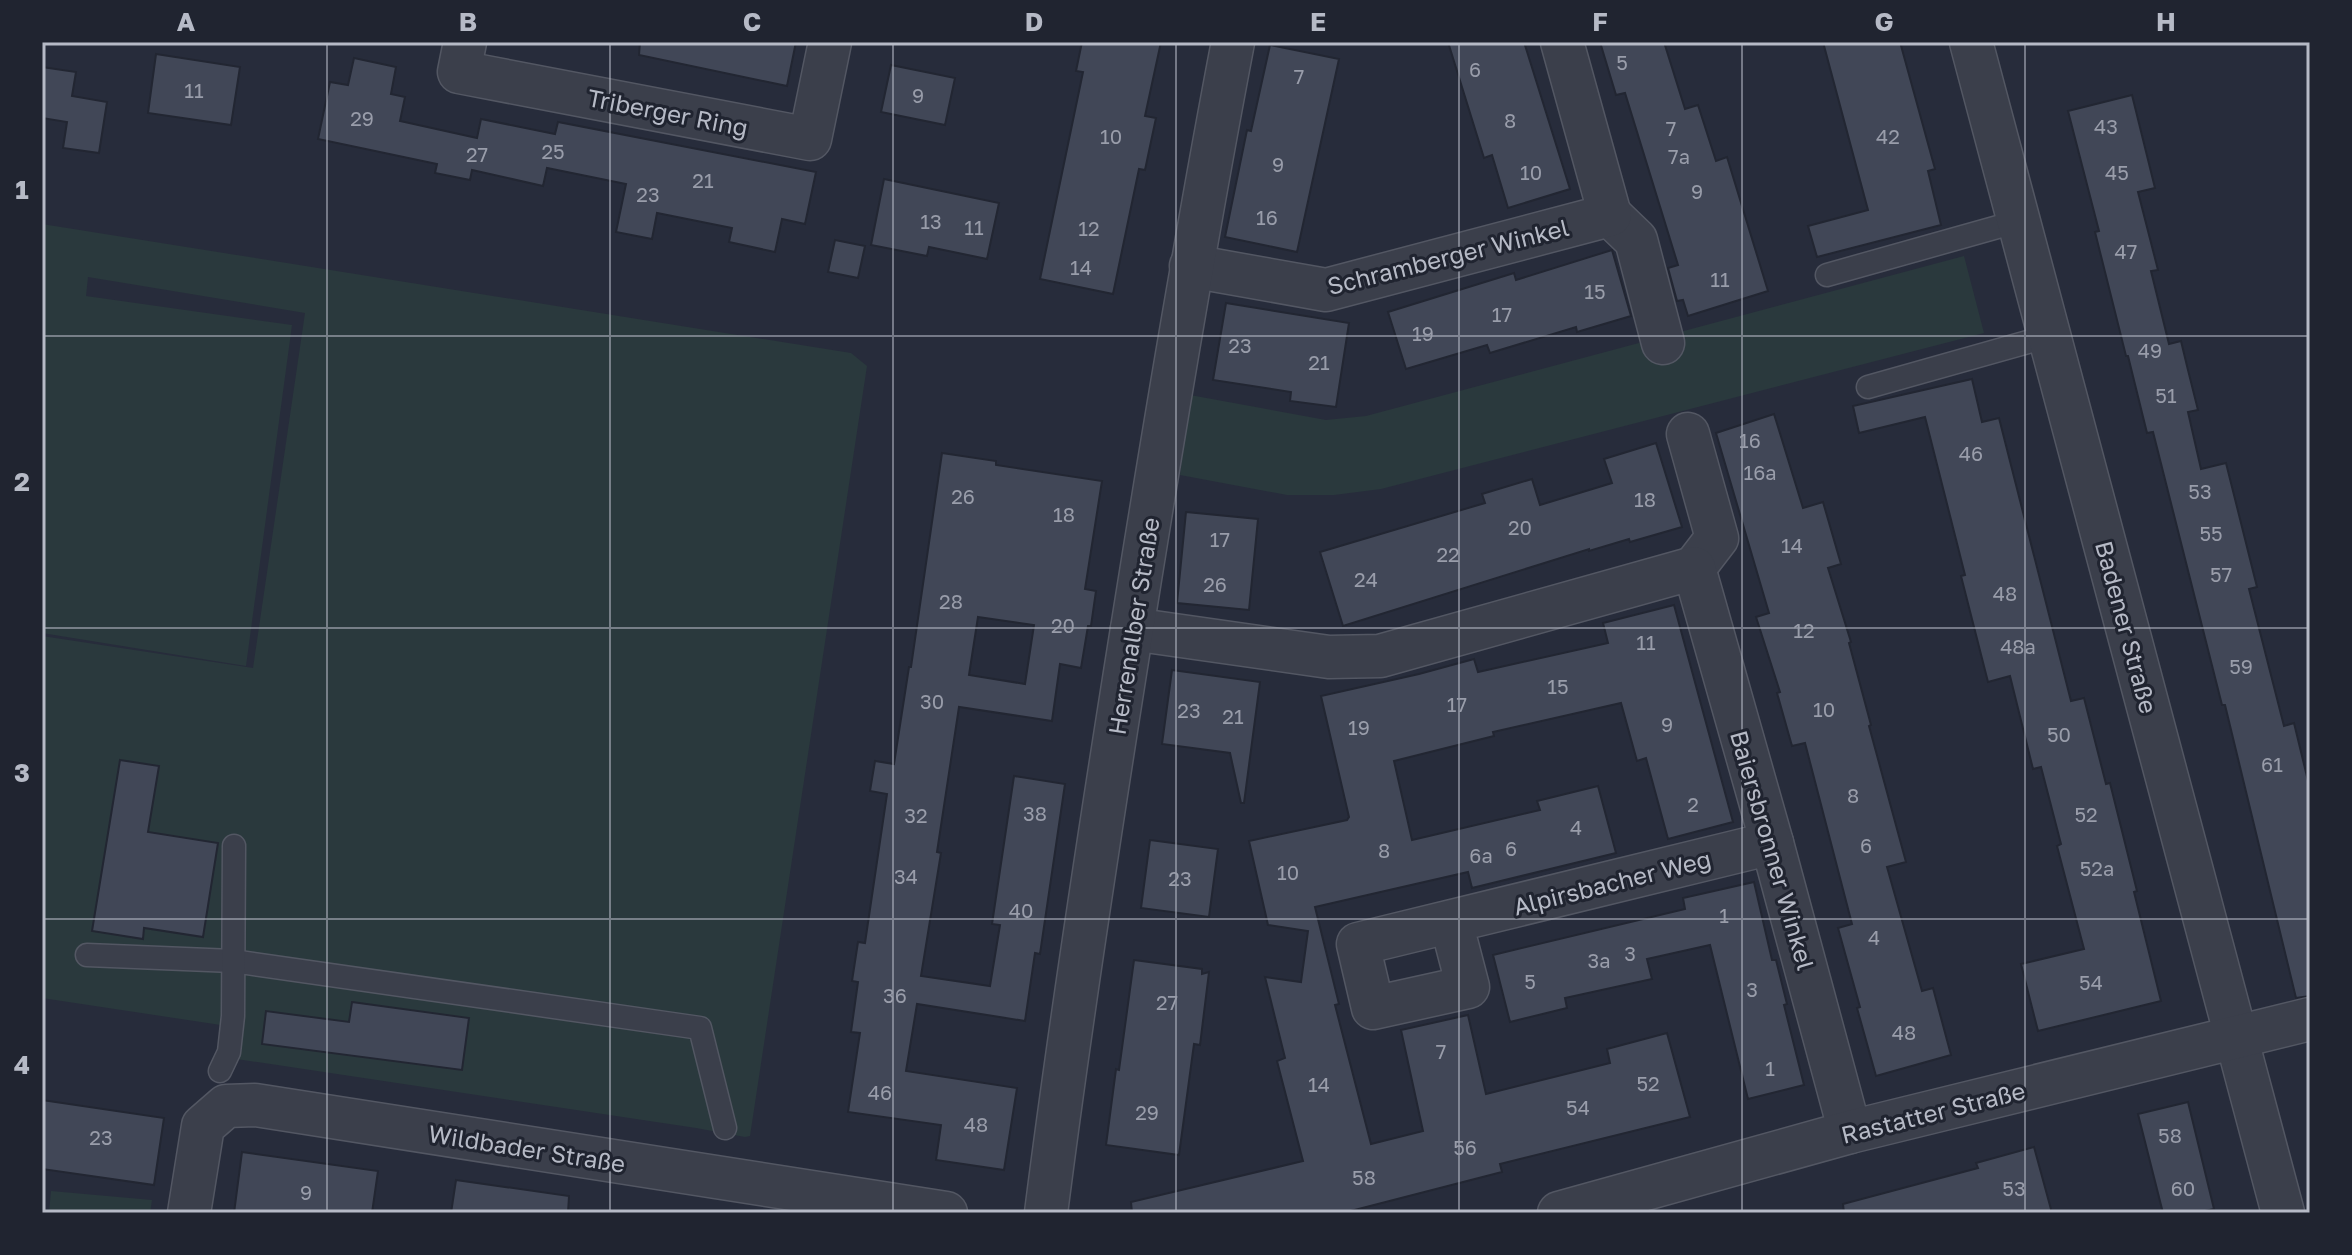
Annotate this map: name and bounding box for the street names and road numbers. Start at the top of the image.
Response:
street label: Triberger Ring [585,82,751,142]
street label: Schramberger Winkel [1324,212,1572,300]
street label: Herrenalber Straße [1102,515,1164,737]
street label: Badener Straße [2090,538,2164,716]
street label: Baiersbronner Winkel [1725,727,1821,973]
street label: Alpirsbacher Weg [1510,843,1714,921]
street label: Rastatter Straße [1838,1075,2028,1149]
street label: Wildbader Straße [426,1118,628,1178]

